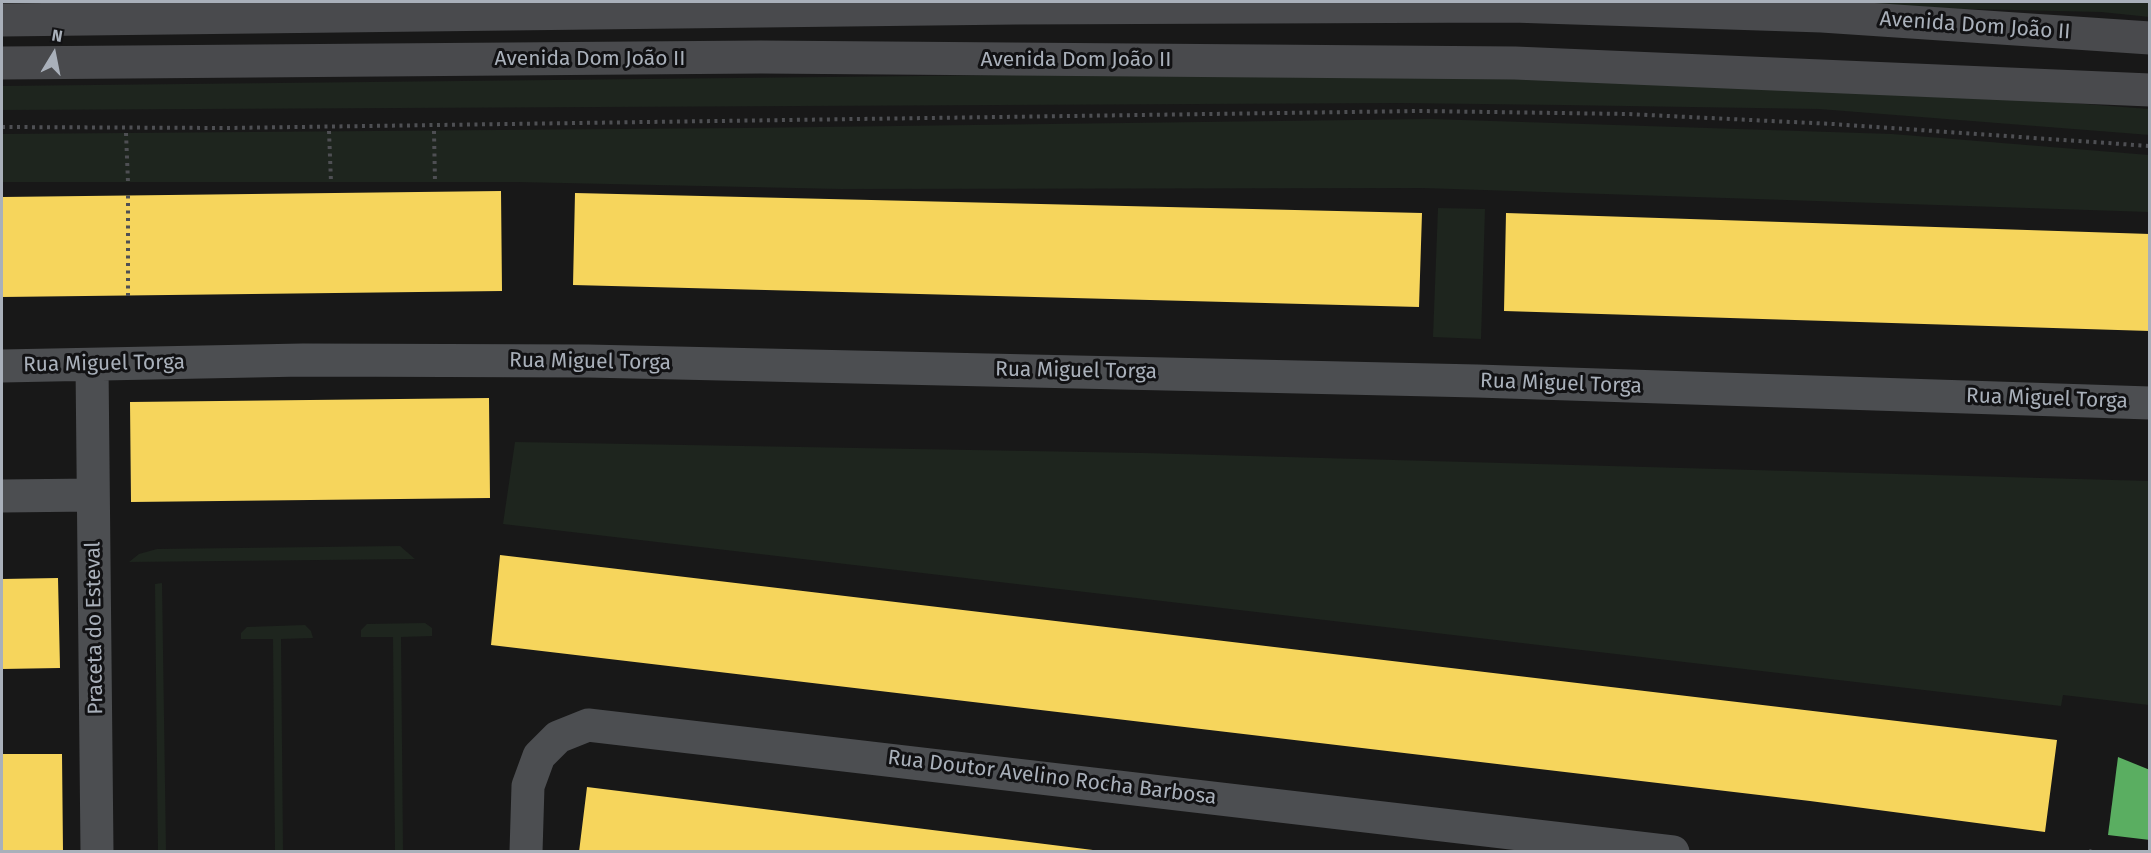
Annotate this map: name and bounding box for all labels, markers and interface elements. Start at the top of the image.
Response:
street label: Avenida Dom João II [1879,7,2071,45]
north arrow [24,24,84,84]
text: N [50,26,64,46]
street label: Avenida Dom João II [495,46,685,72]
street label: Avenida Dom João II [981,47,1171,73]
street label: Rua Miguel Torga [509,348,671,376]
street label: Rua Miguel Torga [23,350,185,378]
street label: Rua Miguel Torga [995,357,1157,385]
street label: Rua Miguel Torga [1480,369,1642,399]
street label: Rua Miguel Torga [1966,384,2128,414]
street label: Praceta do Esteval [81,541,109,715]
street label: Rua Doutor Avelino Rocha Barbosa [886,745,1218,811]

